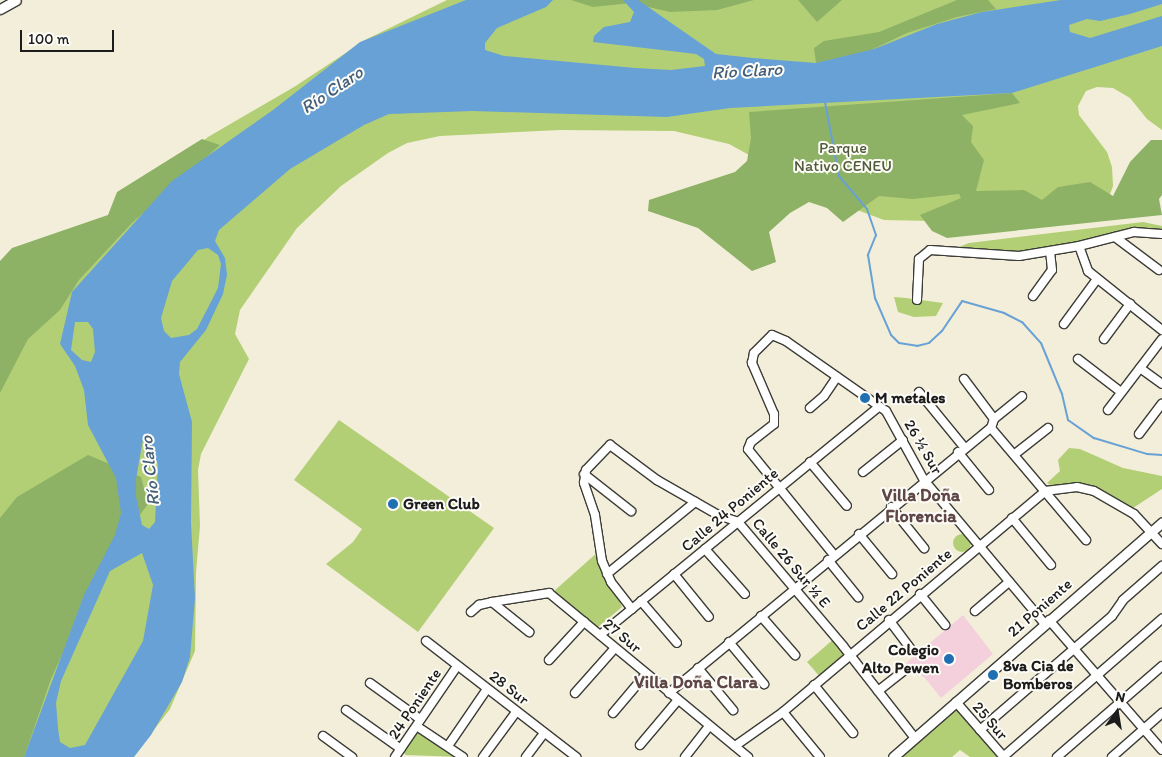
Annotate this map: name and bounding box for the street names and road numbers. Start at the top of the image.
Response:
street label: 26 ½ Sur [900,416,946,478]
street label: Calle 24 Poniente [678,464,782,556]
street label: Calle 26 Sur ½ E [748,514,834,612]
street label: Calle 22 Poniente [852,544,956,636]
street label: 21 Poniente [1004,575,1076,641]
street label: 27 Sur [599,614,645,658]
street label: 24 Poniente [384,665,446,743]
street label: 28 Sur [485,667,533,709]
street label: 25 Sur [968,698,1012,744]

